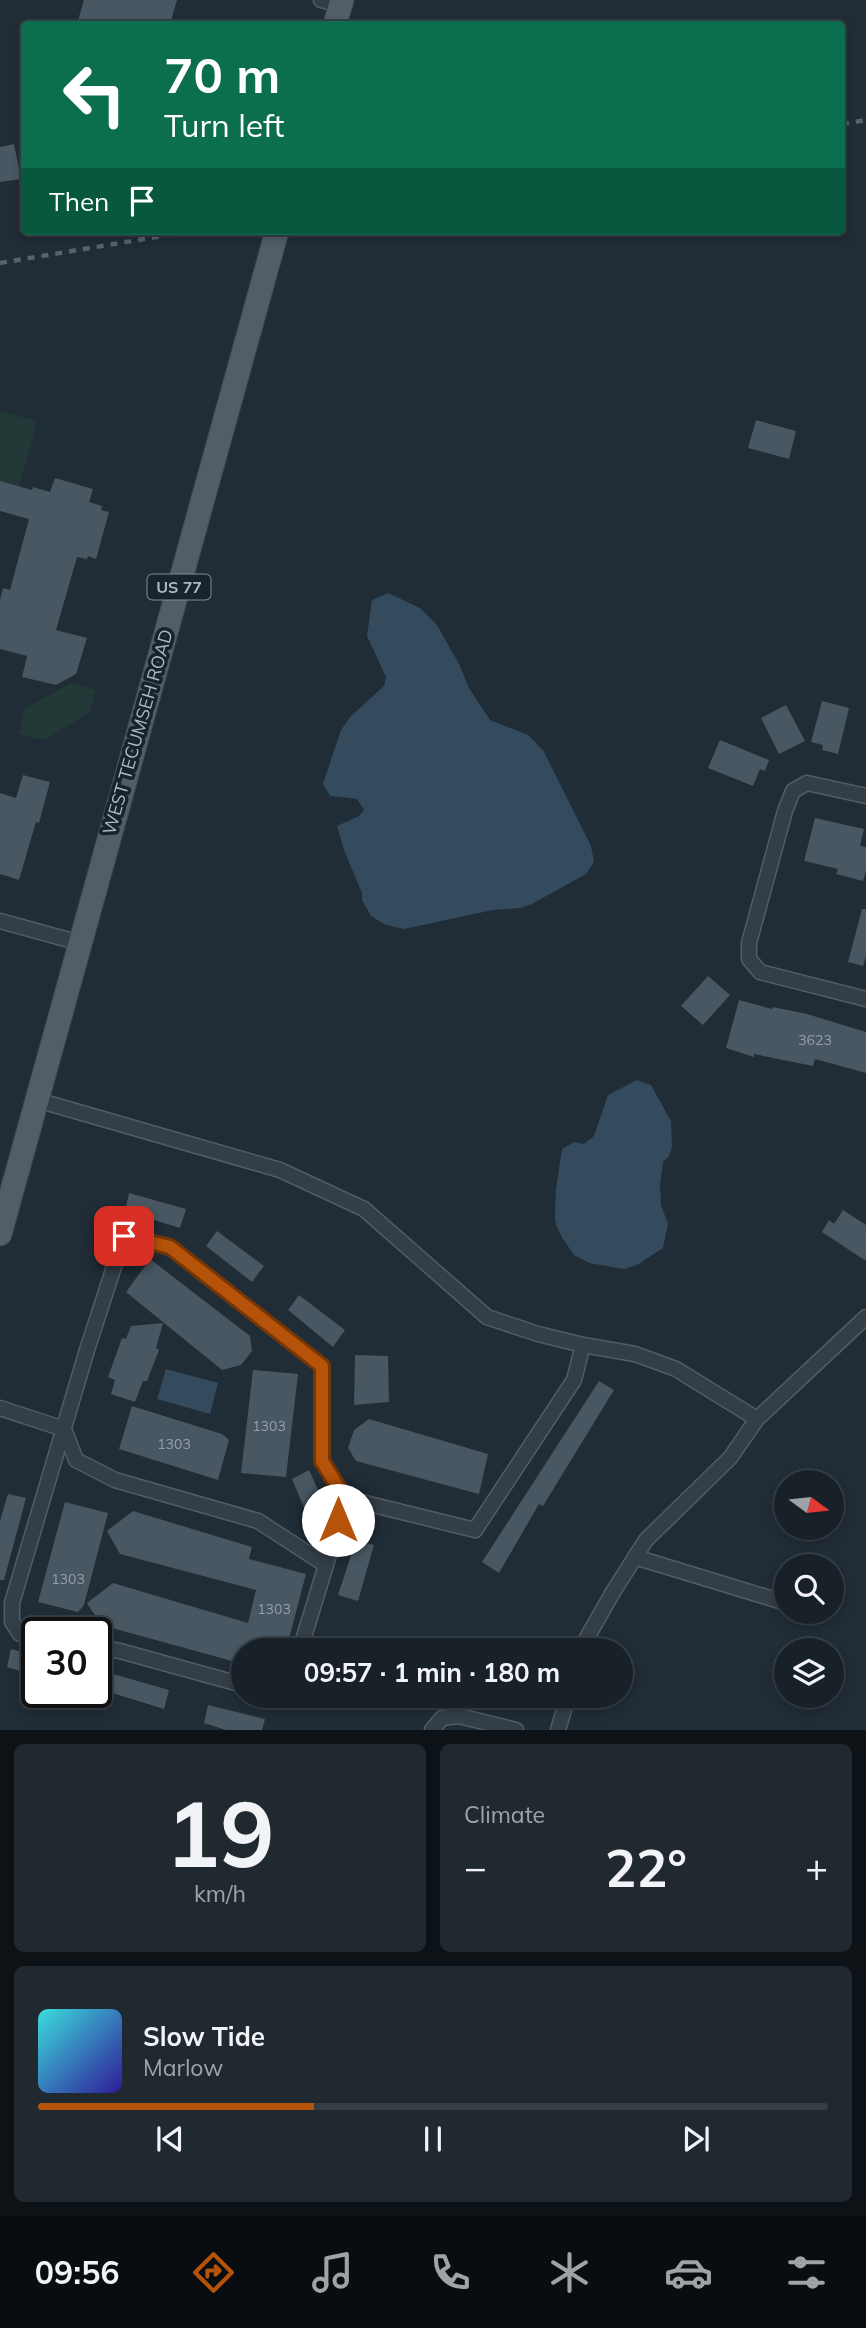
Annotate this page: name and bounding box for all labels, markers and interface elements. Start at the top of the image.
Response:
text: 70 m [164,44,280,105]
icon: left [49,49,140,140]
text: Turn left [164,105,284,145]
icon: arrive [123,182,161,220]
text: Then [49,185,109,218]
road number: US 77 [148,574,210,600]
street label: WEST TECUMSEH ROAD [97,627,178,837]
house number: 3623 [798,1031,832,1049]
pin [94,1206,154,1266]
icon: arrive [105,1217,143,1255]
house number: 1303 [252,1417,286,1435]
house number: 1303 [157,1435,191,1453]
north arrow [774,1470,844,1540]
map controls [774,1470,844,1708]
position arrow [301,1483,375,1557]
button: search [774,1554,844,1624]
house number: 1303 [51,1570,85,1588]
house number: 1303 [257,1600,291,1618]
speed limit sign: 30 [21,1617,112,1708]
button: layers [774,1638,844,1708]
text: 09:57 · 1 min · 180 m [304,1656,560,1689]
text: 19 [165,1776,275,1890]
text: Climate [464,1800,545,1829]
text: 22° [605,1835,687,1900]
text: − [464,1843,487,1891]
text: + [805,1843,828,1891]
text: km/h [194,1879,246,1908]
text: Slow Tide [143,2020,265,2053]
text: Marlow [143,2053,223,2082]
icon: previous [151,2120,189,2158]
icon: pause [414,2120,452,2158]
icon: next [677,2120,715,2158]
icon: directions [189,2248,238,2297]
icon: music [308,2248,357,2297]
icon: phone [426,2248,475,2297]
icon: climate [545,2248,594,2297]
icon: car [664,2248,713,2297]
icon: filters [782,2248,831,2297]
text: 09:56 [35,2252,120,2292]

